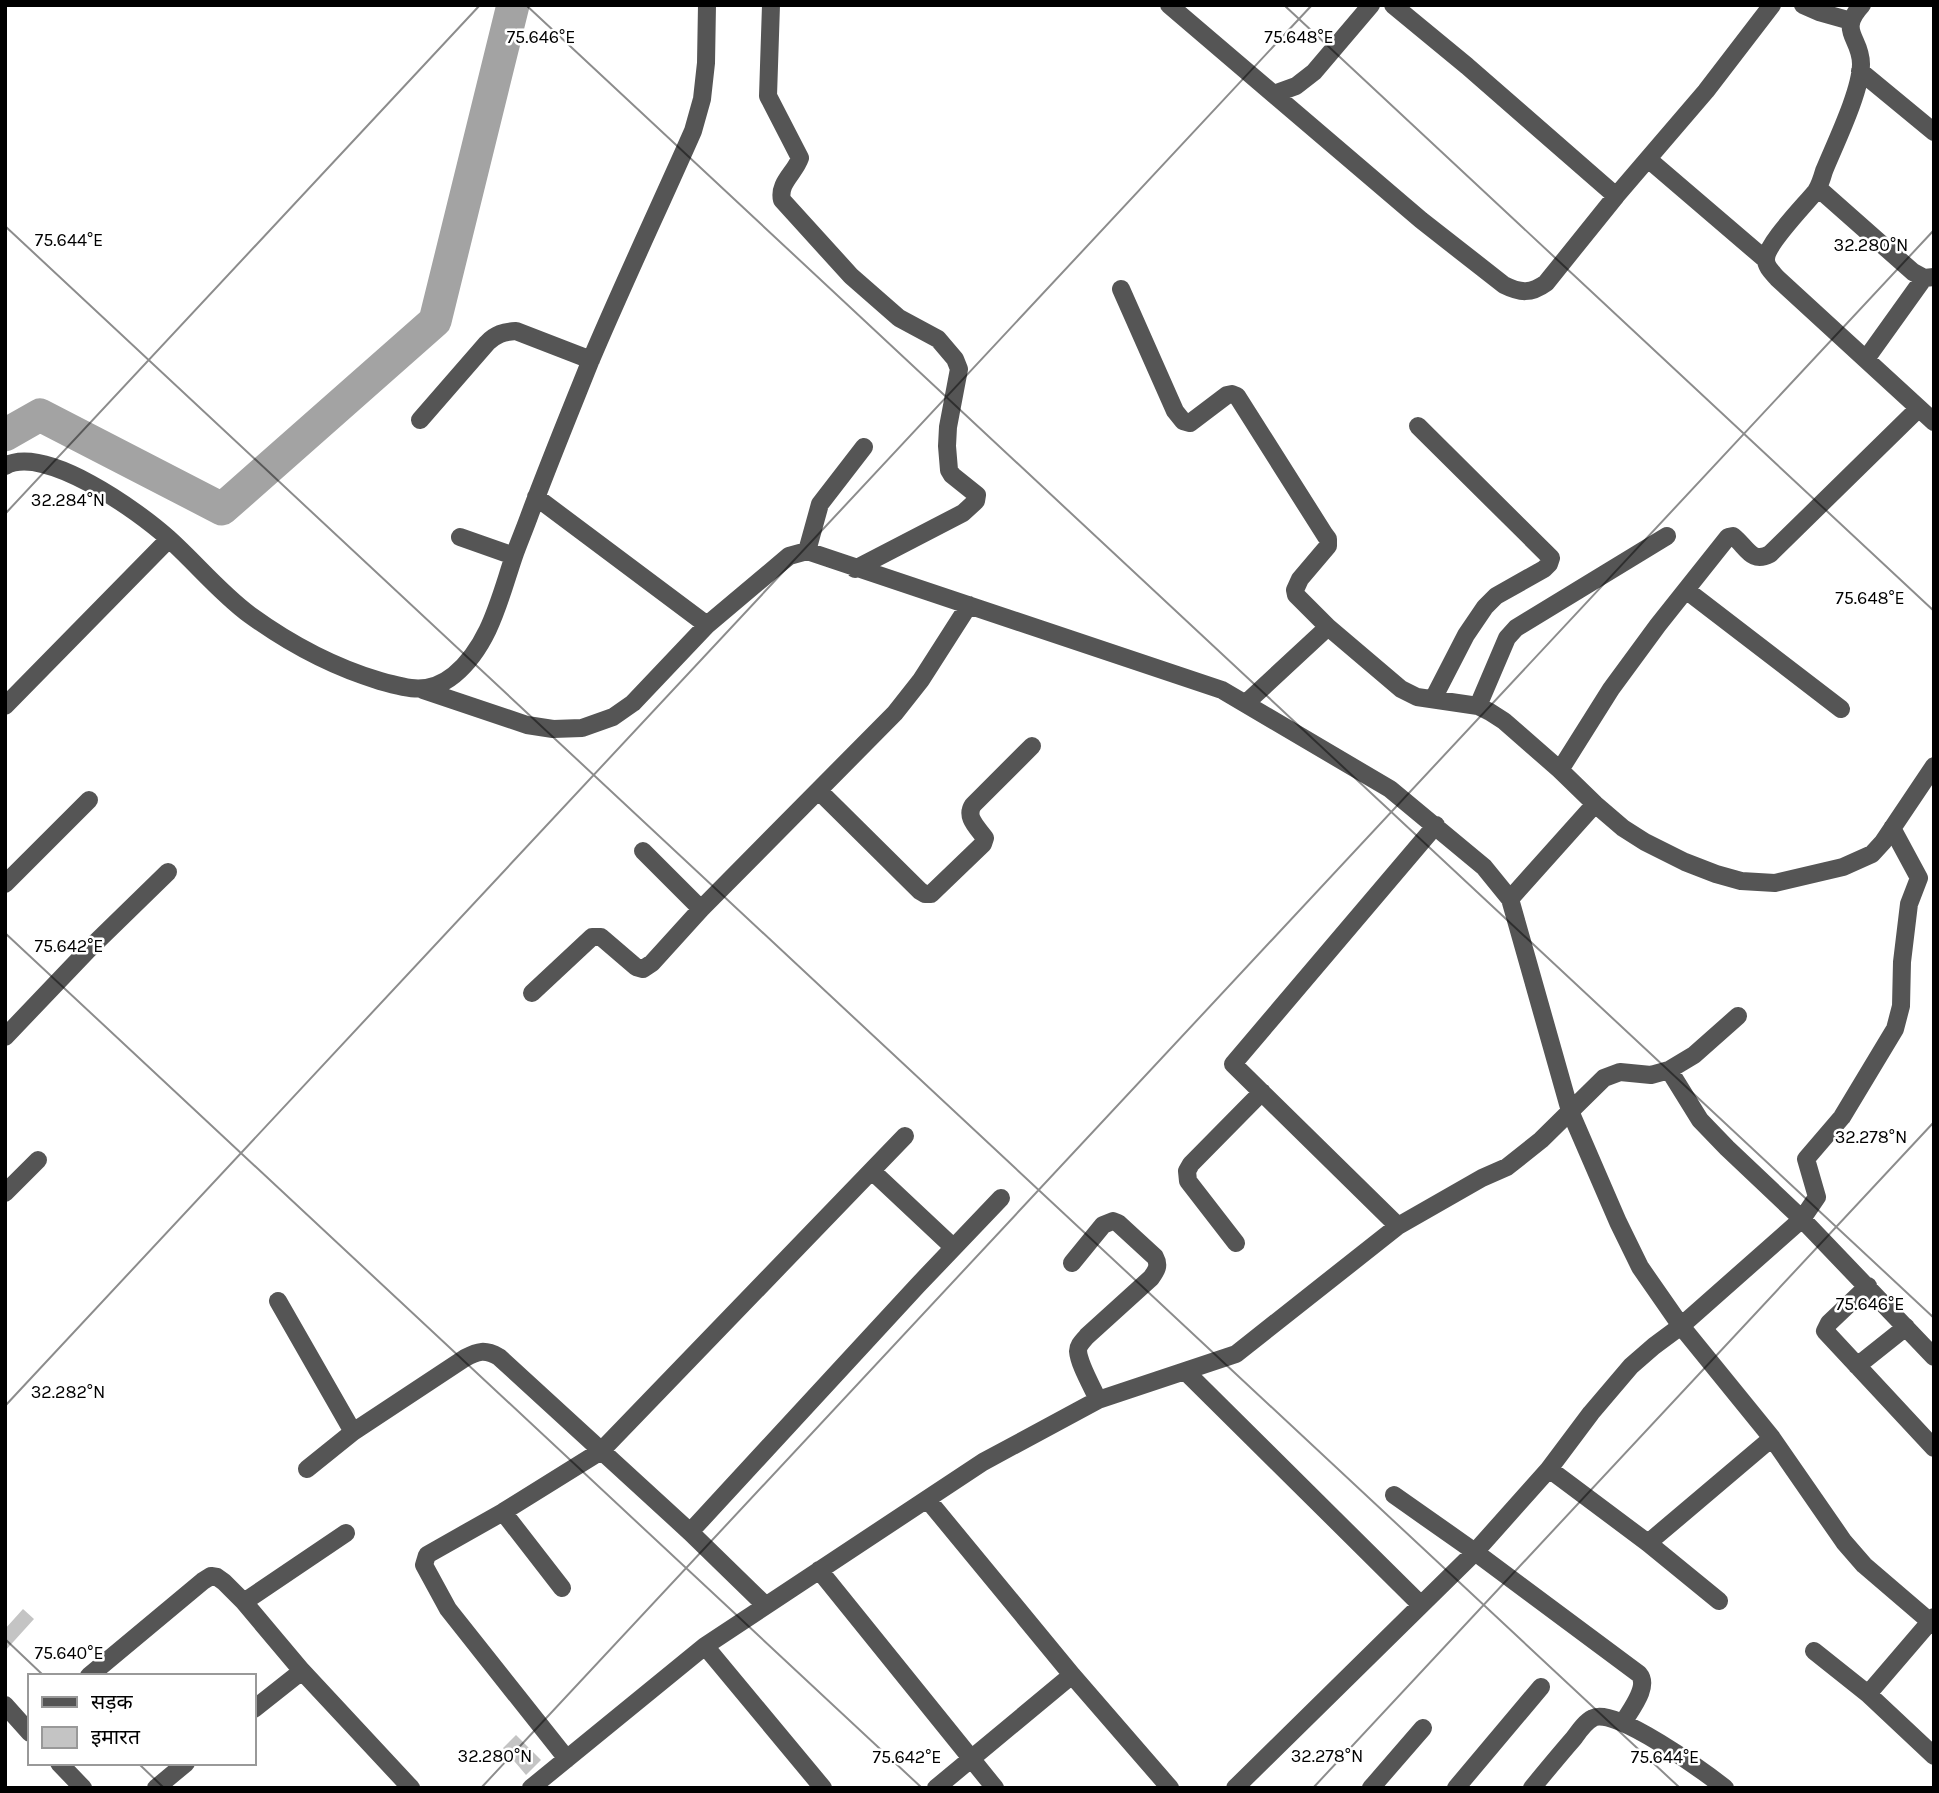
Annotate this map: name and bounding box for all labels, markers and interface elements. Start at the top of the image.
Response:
text: 75.646°E [507,26,575,48]
text: 75.648°E [1264,26,1334,48]
text: 75.644°E [35,229,103,251]
text: 32.280°N [1834,234,1908,256]
text: 32.284°N [31,489,105,511]
text: 75.648°E [1835,587,1905,609]
text: 75.642°E [35,935,103,957]
text: 32.278°N [1835,1126,1907,1148]
text: 75.646°E [1836,1293,1904,1315]
text: 32.282°N [31,1381,105,1403]
text: 75.640°E [34,1642,104,1664]
legend [28,1674,256,1765]
text: सड़क [91,1690,133,1714]
text: इमारत [91,1725,141,1749]
text: 32.280°N [458,1745,532,1767]
text: 32.278°N [1291,1745,1363,1767]
text: 75.642°E [873,1746,941,1768]
text: 75.644°E [1631,1746,1699,1768]

